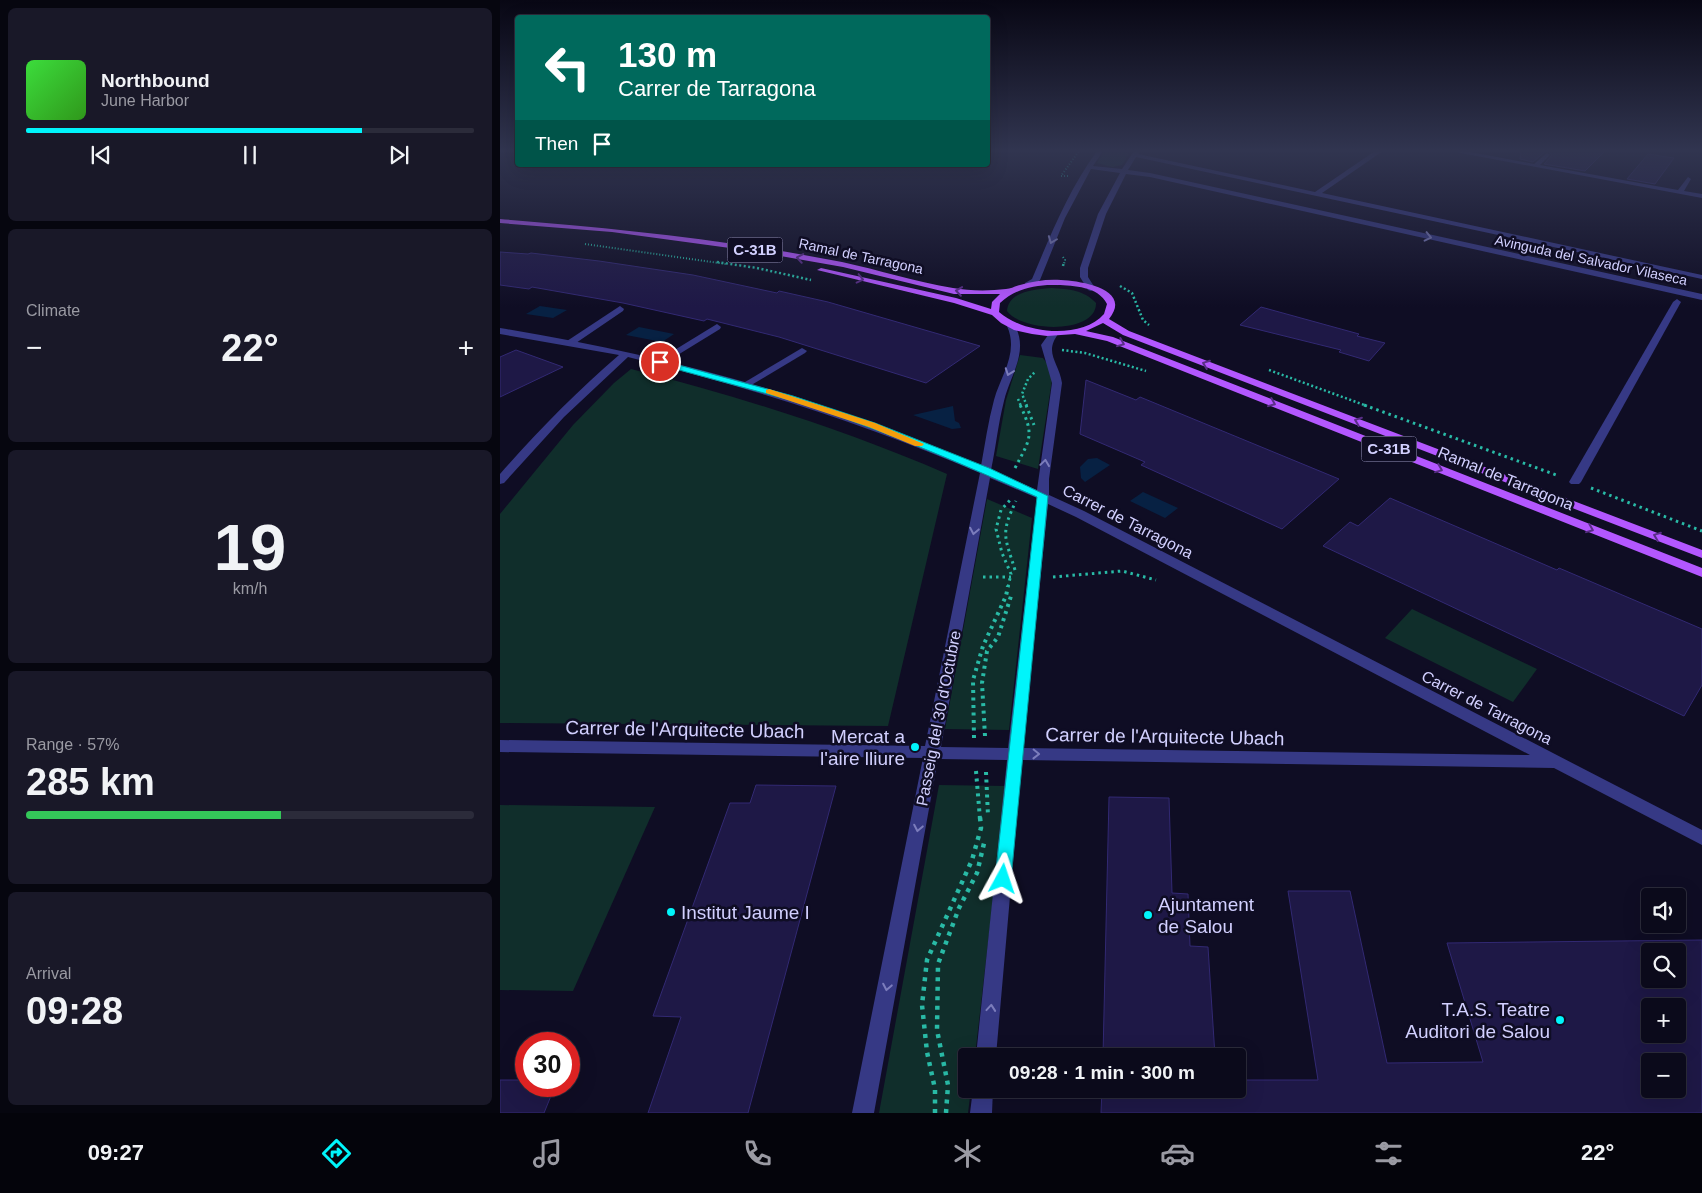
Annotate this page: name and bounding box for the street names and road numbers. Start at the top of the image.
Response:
street label: Avinguda del Salvador Vilaseca [1493,232,1689,288]
street label: Ramal de Tarragona [797,235,925,277]
road number: C-31B [728,238,782,262]
road number: C-31B [1362,436,1416,462]
street label: Ramal de Tarragona [1436,443,1576,513]
street label: Carrer de Tarragona [1060,481,1196,562]
street label: Passeig del 30 d'Octubre [913,629,964,807]
street label: Carrer de Tarragona [1419,667,1555,748]
street label: Carrer de l'Arquitecte Ubach [565,717,805,742]
street label: Carrer de l'Arquitecte Ubach [1045,724,1285,749]

